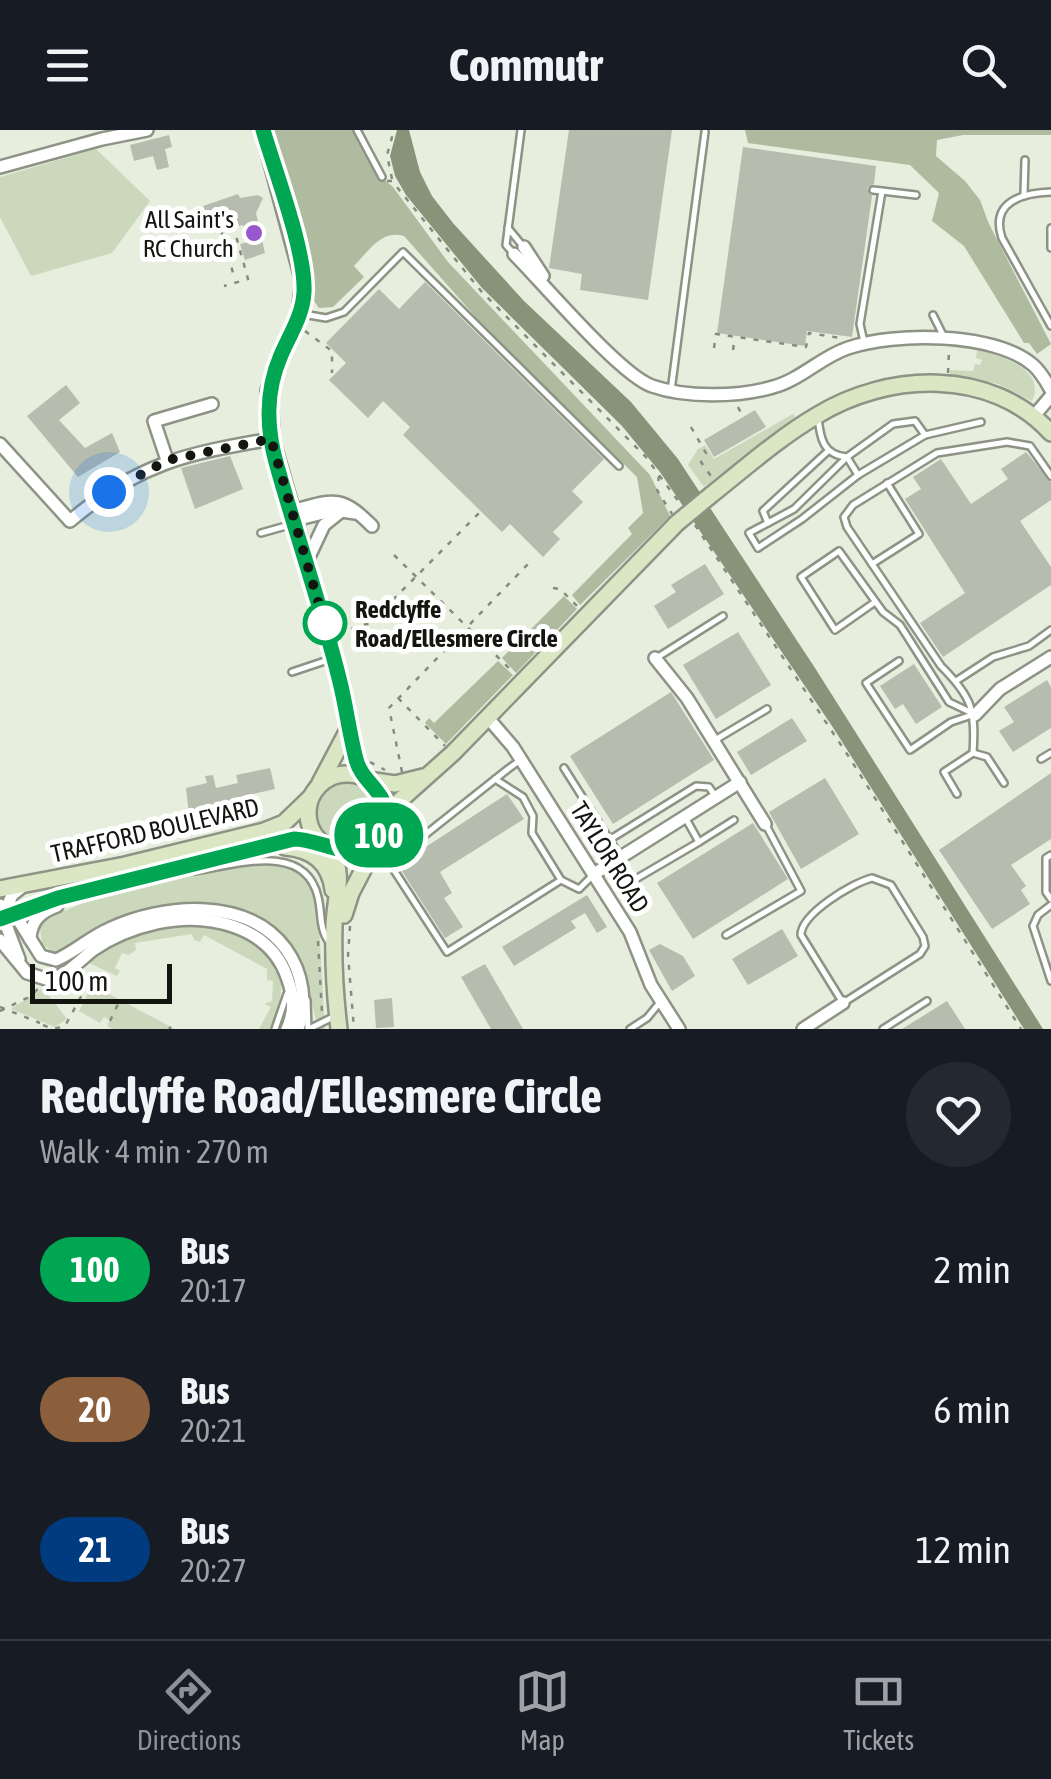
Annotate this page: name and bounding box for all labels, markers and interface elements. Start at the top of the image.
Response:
icon: menu [40,38,95,93]
icon: search [956,38,1011,93]
text: Commutr [448,39,603,91]
place label: All Saint's RC Church [143,205,234,262]
marker: All Saint's RC Church [243,222,265,244]
your location [84,467,134,517]
place label: Redclyffe Road/Ellesmere Circle [355,595,558,652]
marker: Redclyffe Road/Ellesmere Circle [304,602,346,644]
street label: TRAFFORD BOULEVARD [48,792,262,868]
street label: TAYLOR ROAD [565,797,655,917]
line badge: 100 [322,802,436,868]
text: 100 [354,815,404,855]
scale bar [30,959,172,1004]
text: 100 m [45,965,108,997]
button: heart [906,1062,1011,1167]
text: Redclyffe Road/Ellesmere Circle [40,1068,602,1123]
text: Walk · 4 min · 270 m [40,1133,269,1170]
text: Bus [180,1229,230,1272]
text: 2 min [933,1248,1011,1291]
text: 100 [70,1249,120,1289]
text: 20:17 [180,1272,247,1309]
text: Bus [180,1369,230,1412]
text: 6 min [933,1388,1011,1431]
text: 20 [79,1389,111,1429]
text: 20:21 [180,1412,247,1449]
text: Bus [180,1509,230,1552]
text: 12 min [916,1528,1011,1571]
text: 21 [79,1529,111,1569]
text: 20:27 [180,1552,247,1589]
tab: Directions [137,1664,241,1756]
tab: Map [515,1664,570,1756]
tab: Tickets [843,1664,914,1756]

